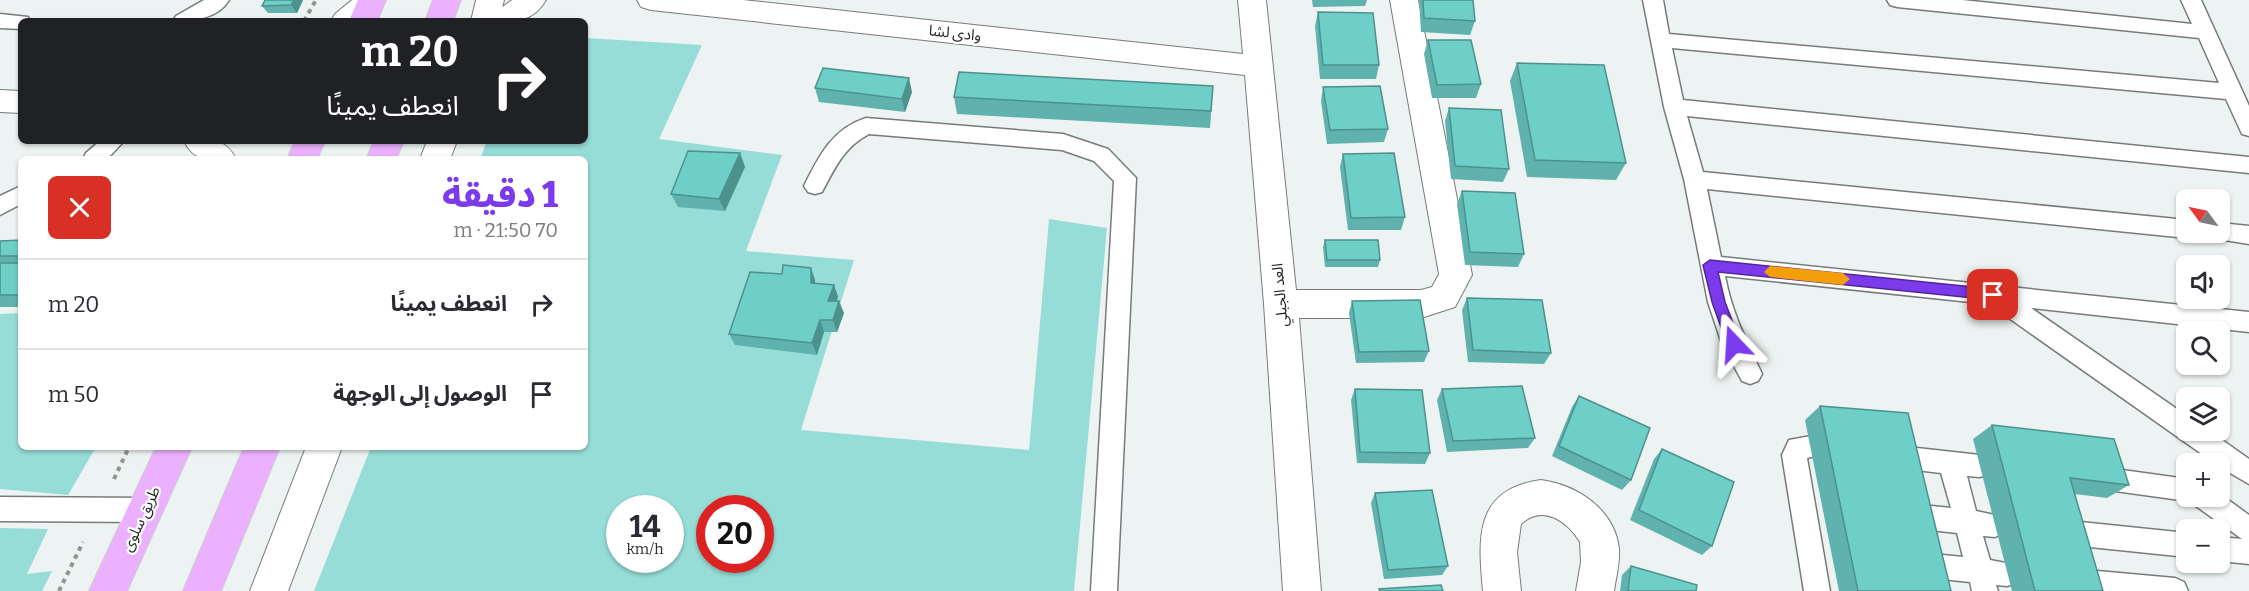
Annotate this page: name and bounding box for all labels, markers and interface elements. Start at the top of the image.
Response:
street label: وادى لشا [928,21,982,45]
text: 20 m [361,27,459,77]
icon: right [480,42,558,120]
text: انعطف يمينًا [326,90,459,122]
text: 1 دقيقة [442,173,558,217]
button: close [48,176,111,239]
north arrow [2176,189,2230,243]
map controls [2176,189,2230,573]
text: 70 m · 21:50 [453,218,558,242]
button: sound [2176,255,2230,309]
street label: العد الجبلي [1268,262,1294,328]
pin [1967,269,2018,320]
icon: arrive [1976,278,2009,311]
icon: right [525,288,558,321]
text: انعطف يمينًا [391,290,507,317]
text: 20 m [48,291,99,318]
position arrow [1702,312,1766,376]
button: search [2176,321,2230,375]
icon: arrive [525,378,558,411]
text: الوصول إلى الوجهة [333,380,507,407]
text: 50 m [48,381,99,408]
button: layers [2176,387,2230,441]
button: + [2176,453,2230,507]
street label: طريق سلوى [118,483,165,555]
speed limit sign: 20 [696,495,774,573]
text: 14 [629,509,661,545]
button: − [2176,519,2230,573]
text: km/h [626,540,664,558]

